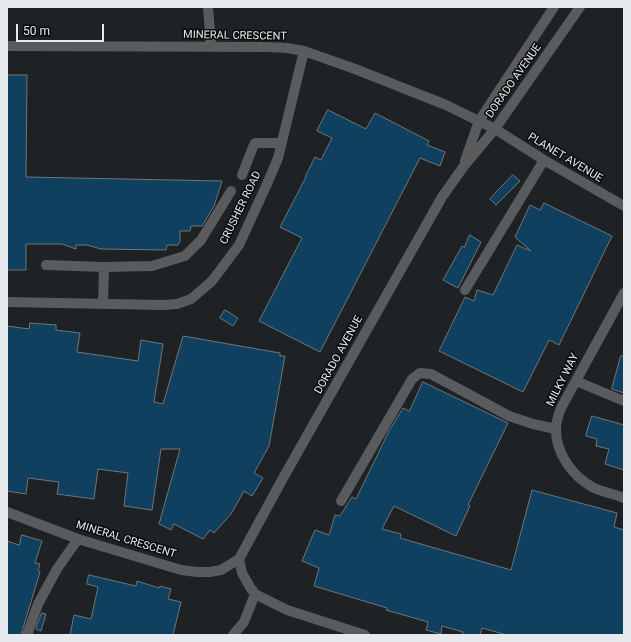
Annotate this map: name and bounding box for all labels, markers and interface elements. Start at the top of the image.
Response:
scale bar [18,16,106,42]
text: 50 m [23,24,50,38]
street label: MINERAL CRESCENT [183,28,287,44]
street label: DORADO AVENUE [484,41,544,121]
street label: PLANET AVENUE [525,130,605,186]
street label: CRUSHER ROAD [218,169,264,247]
street label: DORADO AVENUE [312,314,366,396]
street label: MILKY WAY [544,351,582,409]
street label: MINERAL CRESCENT [74,519,178,561]

